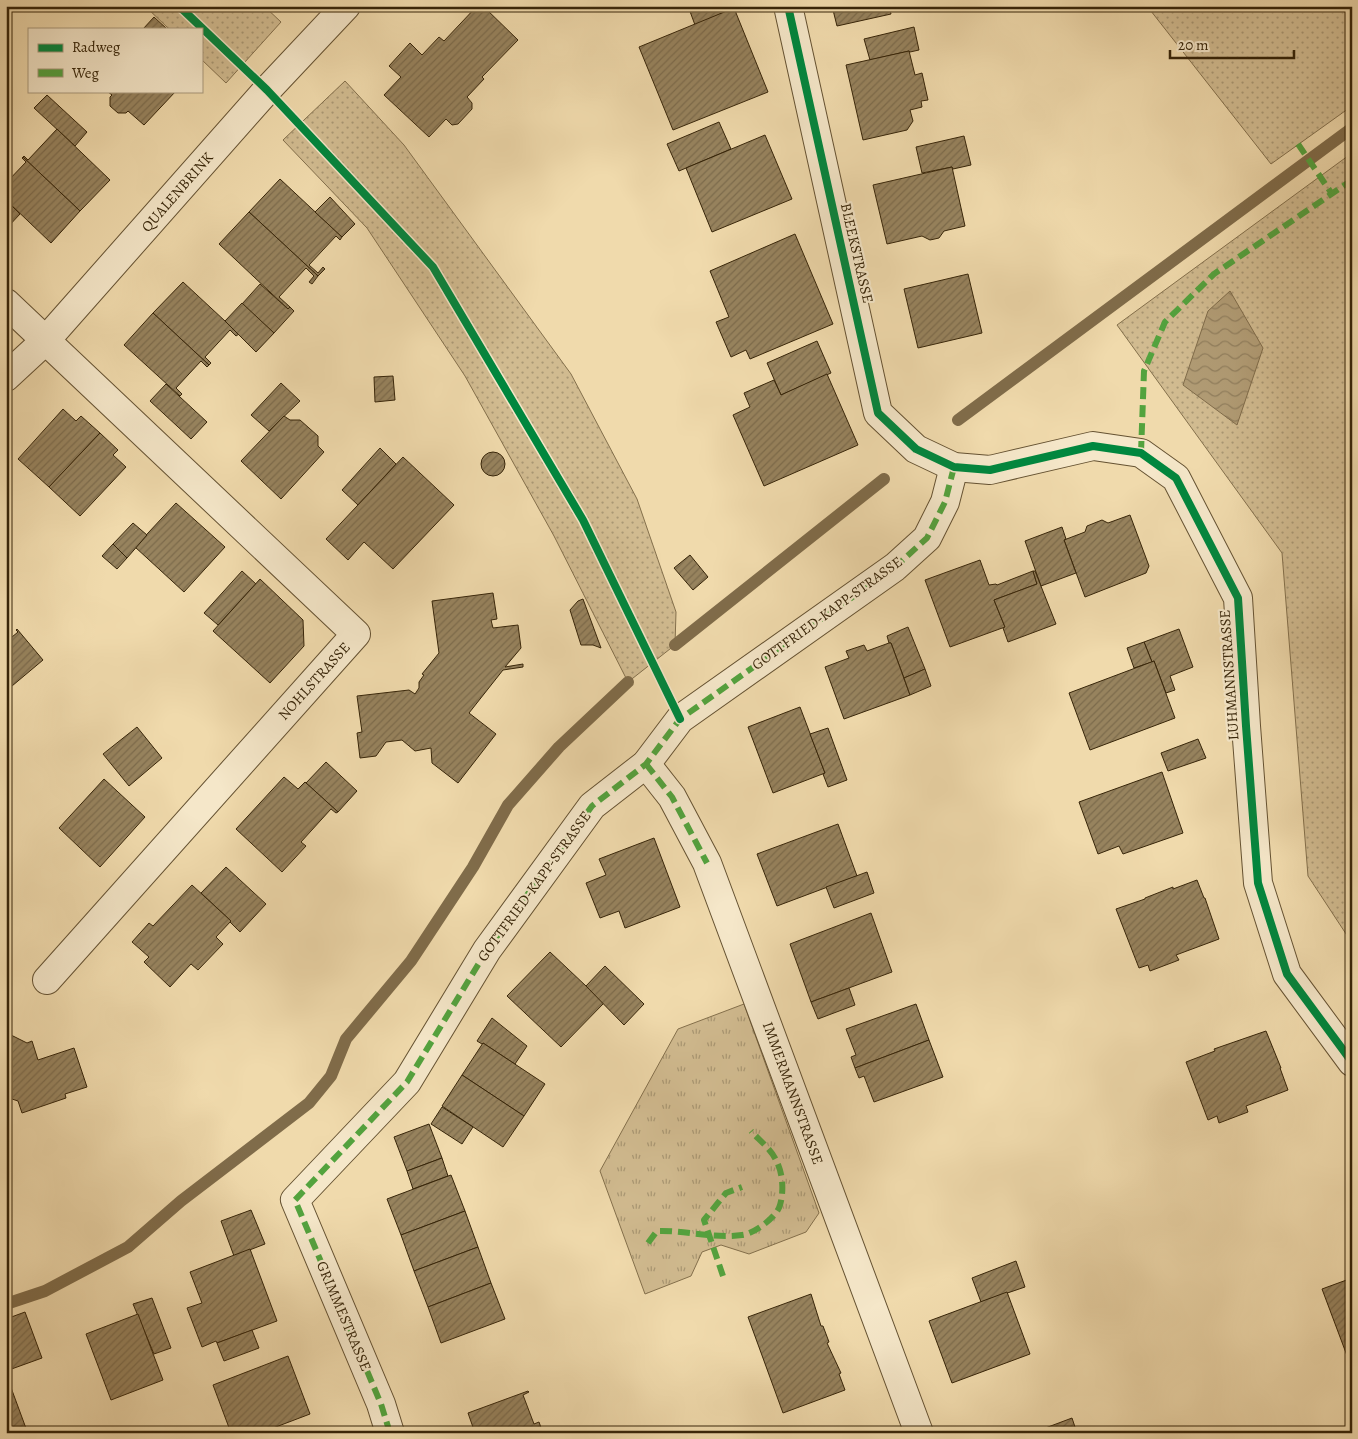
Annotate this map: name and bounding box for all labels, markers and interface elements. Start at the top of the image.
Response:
legend [28,28,202,92]
scale bar [1170,28,1294,60]
text: 20 m [1178,35,1209,55]
text: Radweg [72,37,121,57]
text: Weg [71,63,99,83]
street label: QUALENBRINK [137,147,218,236]
street label: BLEEKSTRASSE [836,201,878,305]
street label: GOTTFRIED-KAPP-STRASSE [748,552,906,674]
street label: LUHMANNSTRASSE [1214,609,1244,741]
street label: NOHLSTRASSE [273,638,355,724]
street label: GOTTFRIED-KAPP-STRASSE [473,807,595,965]
street label: IMMERMANNSTRASSE [758,1019,828,1167]
street label: GRIMMESTRASSE [312,1258,376,1374]

